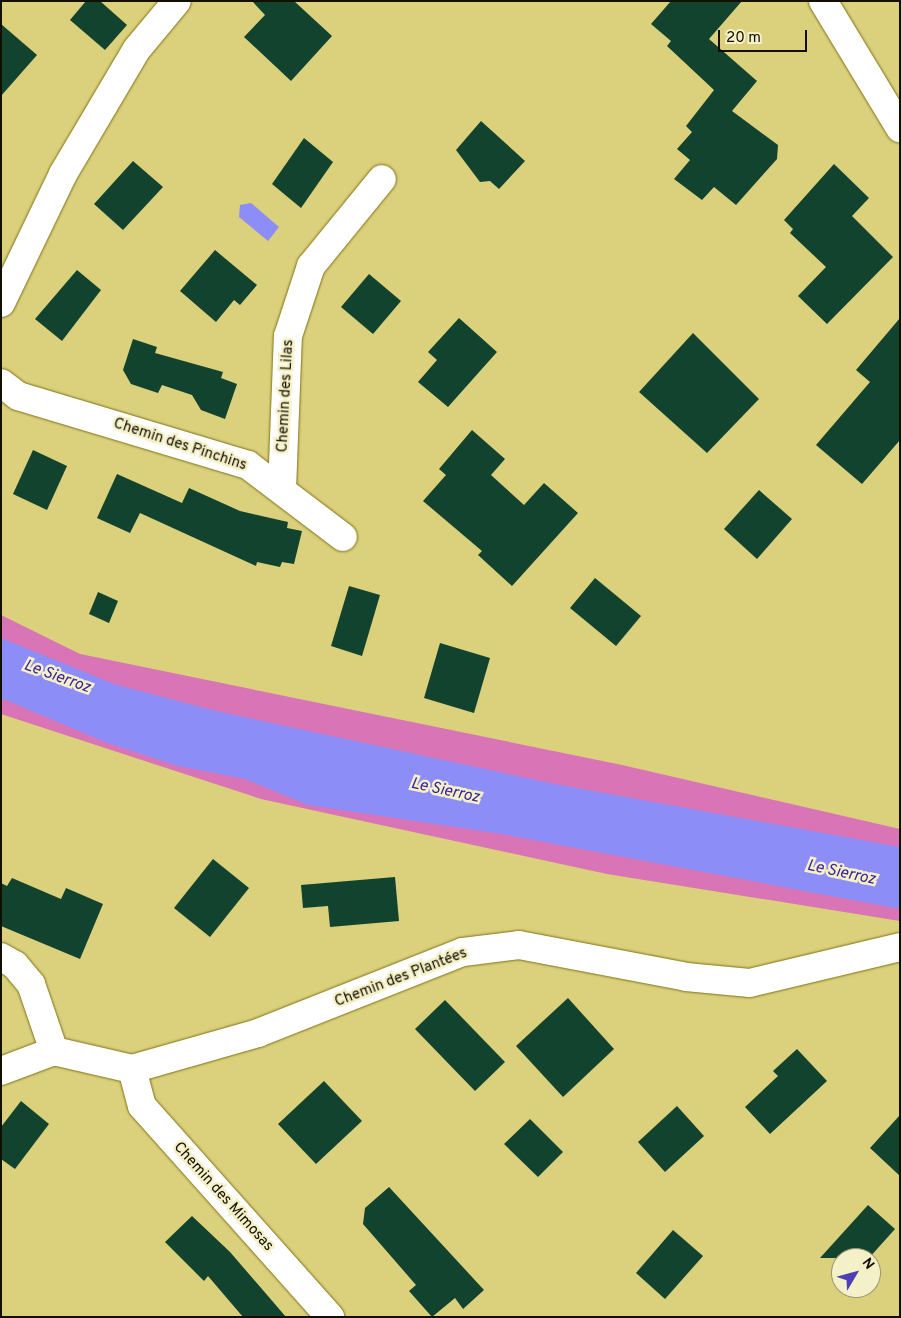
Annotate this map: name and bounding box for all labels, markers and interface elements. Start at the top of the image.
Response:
scale bar [721,20,810,52]
text: 20 m [726,29,761,48]
street label: Chemin des Lilas [274,339,298,453]
street label: Chemin des Pinchins [111,415,249,475]
water label: Le Sierroz [21,656,93,698]
water label: Le Sierroz [409,774,481,808]
water label: Le Sierroz [805,856,877,890]
street label: Chemin des Plantées [332,944,470,1012]
street label: Chemin des Mimosas [169,1139,277,1255]
north arrow [831,1248,881,1298]
text: N [858,1255,877,1273]

